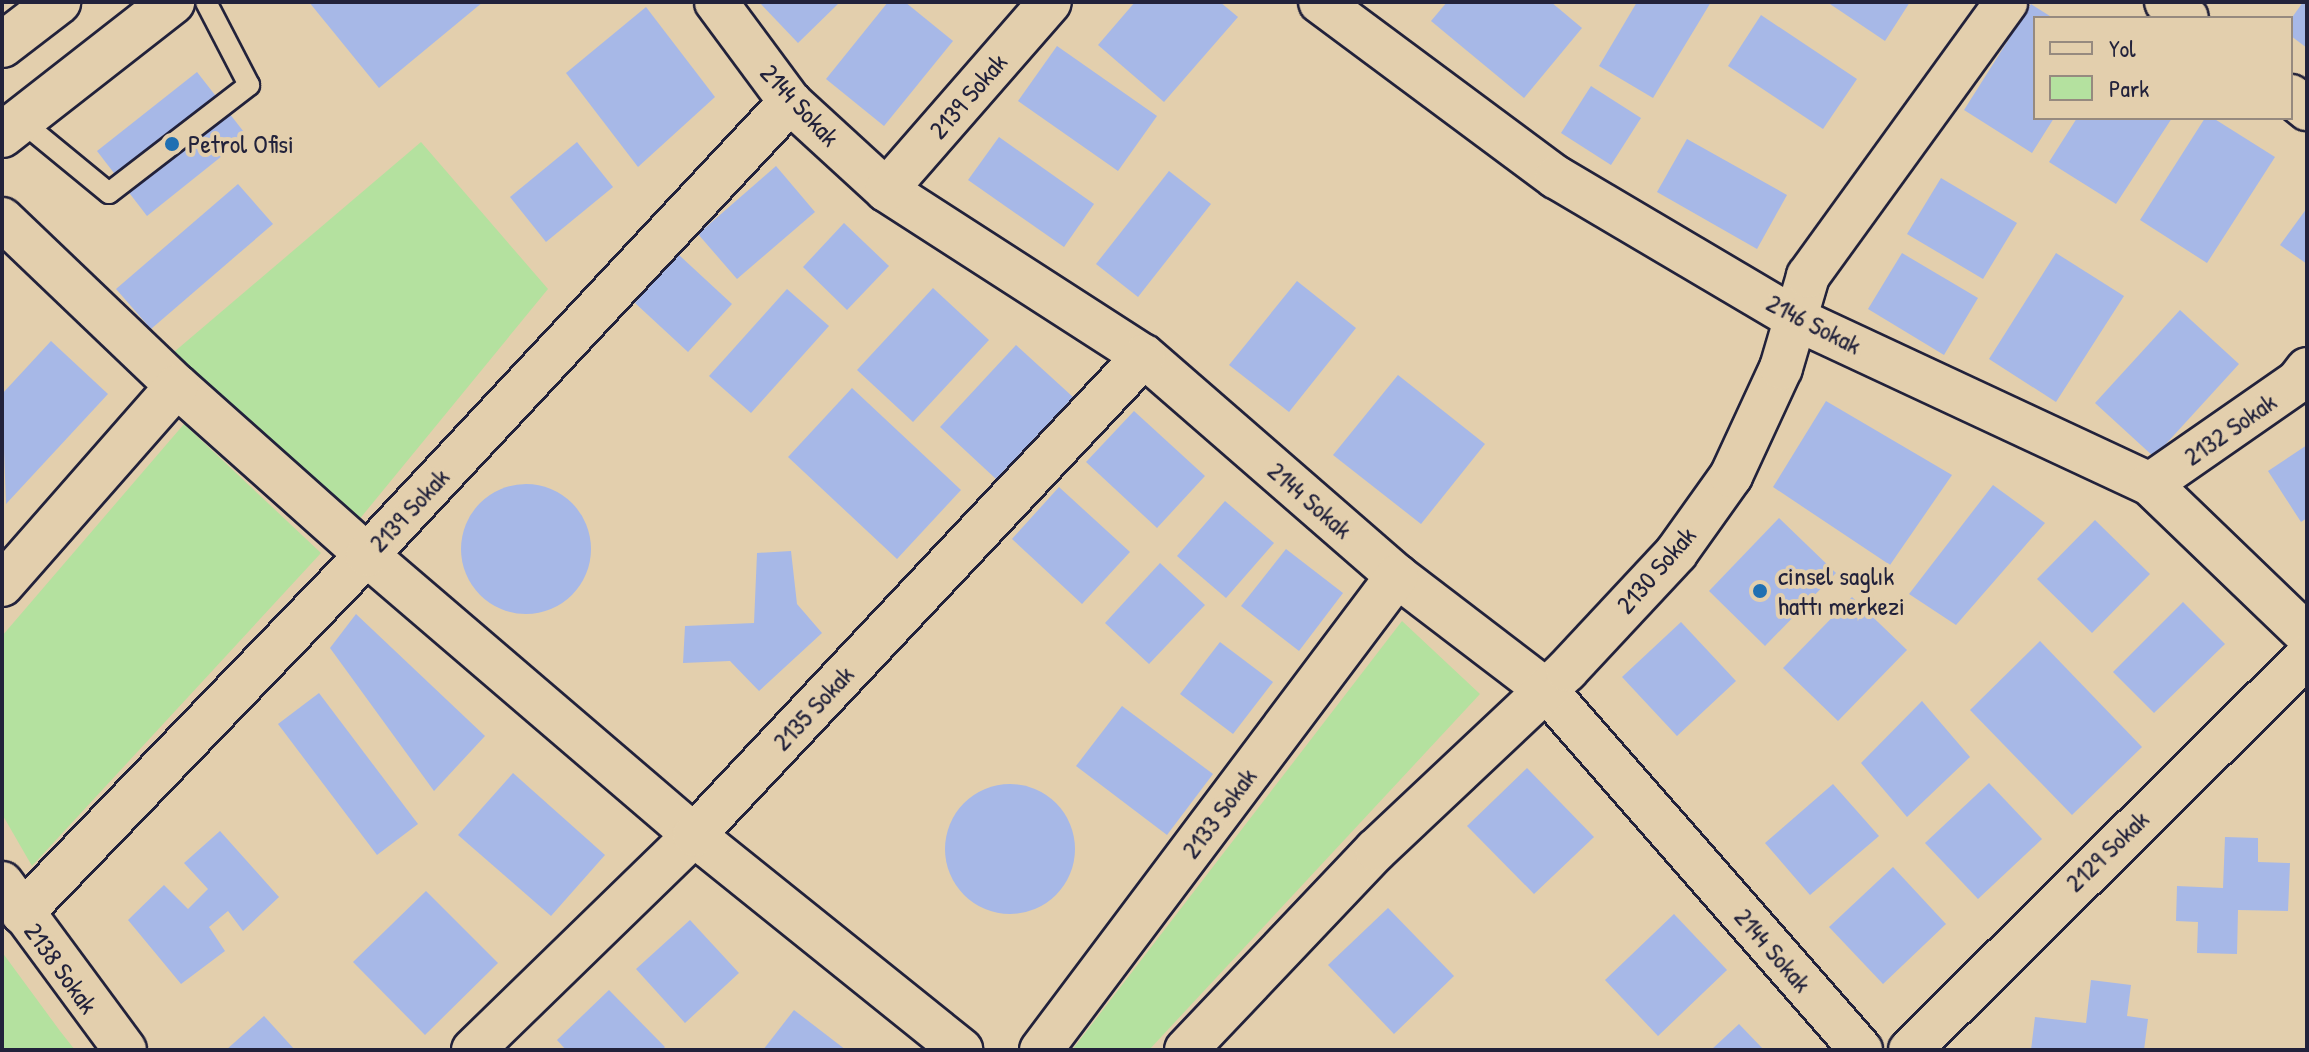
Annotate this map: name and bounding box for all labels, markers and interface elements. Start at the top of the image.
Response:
legend [2033,16,2293,120]
text: Yol [2109,32,2136,64]
street label: 2139 Sokak [922,47,1014,145]
street label: 2144 Sokak [754,57,846,153]
text: Park [2109,72,2149,104]
place label: Petrol Ofisi [188,128,294,160]
marker: Petrol Ofisi [163,135,181,153]
street label: 2146 Sokak [1762,287,1866,361]
street label: 2132 Sokak [2178,386,2282,472]
street label: 2144 Sokak [1262,455,1358,545]
street label: 2139 Sokak [362,462,456,558]
street label: 2130 Sokak [1610,520,1702,620]
place label: cinsel saglık hattı merkezi [1778,560,1905,622]
marker: cinsel saglık hattı merkezi [1749,580,1771,602]
street label: 2135 Sokak [766,659,860,757]
street label: 2133 Sokak [1175,762,1263,864]
street label: 2129 Sokak [2059,804,2155,898]
street label: 2144 Sokak [1728,902,1818,998]
street label: 2138 Sokak [18,916,104,1020]

